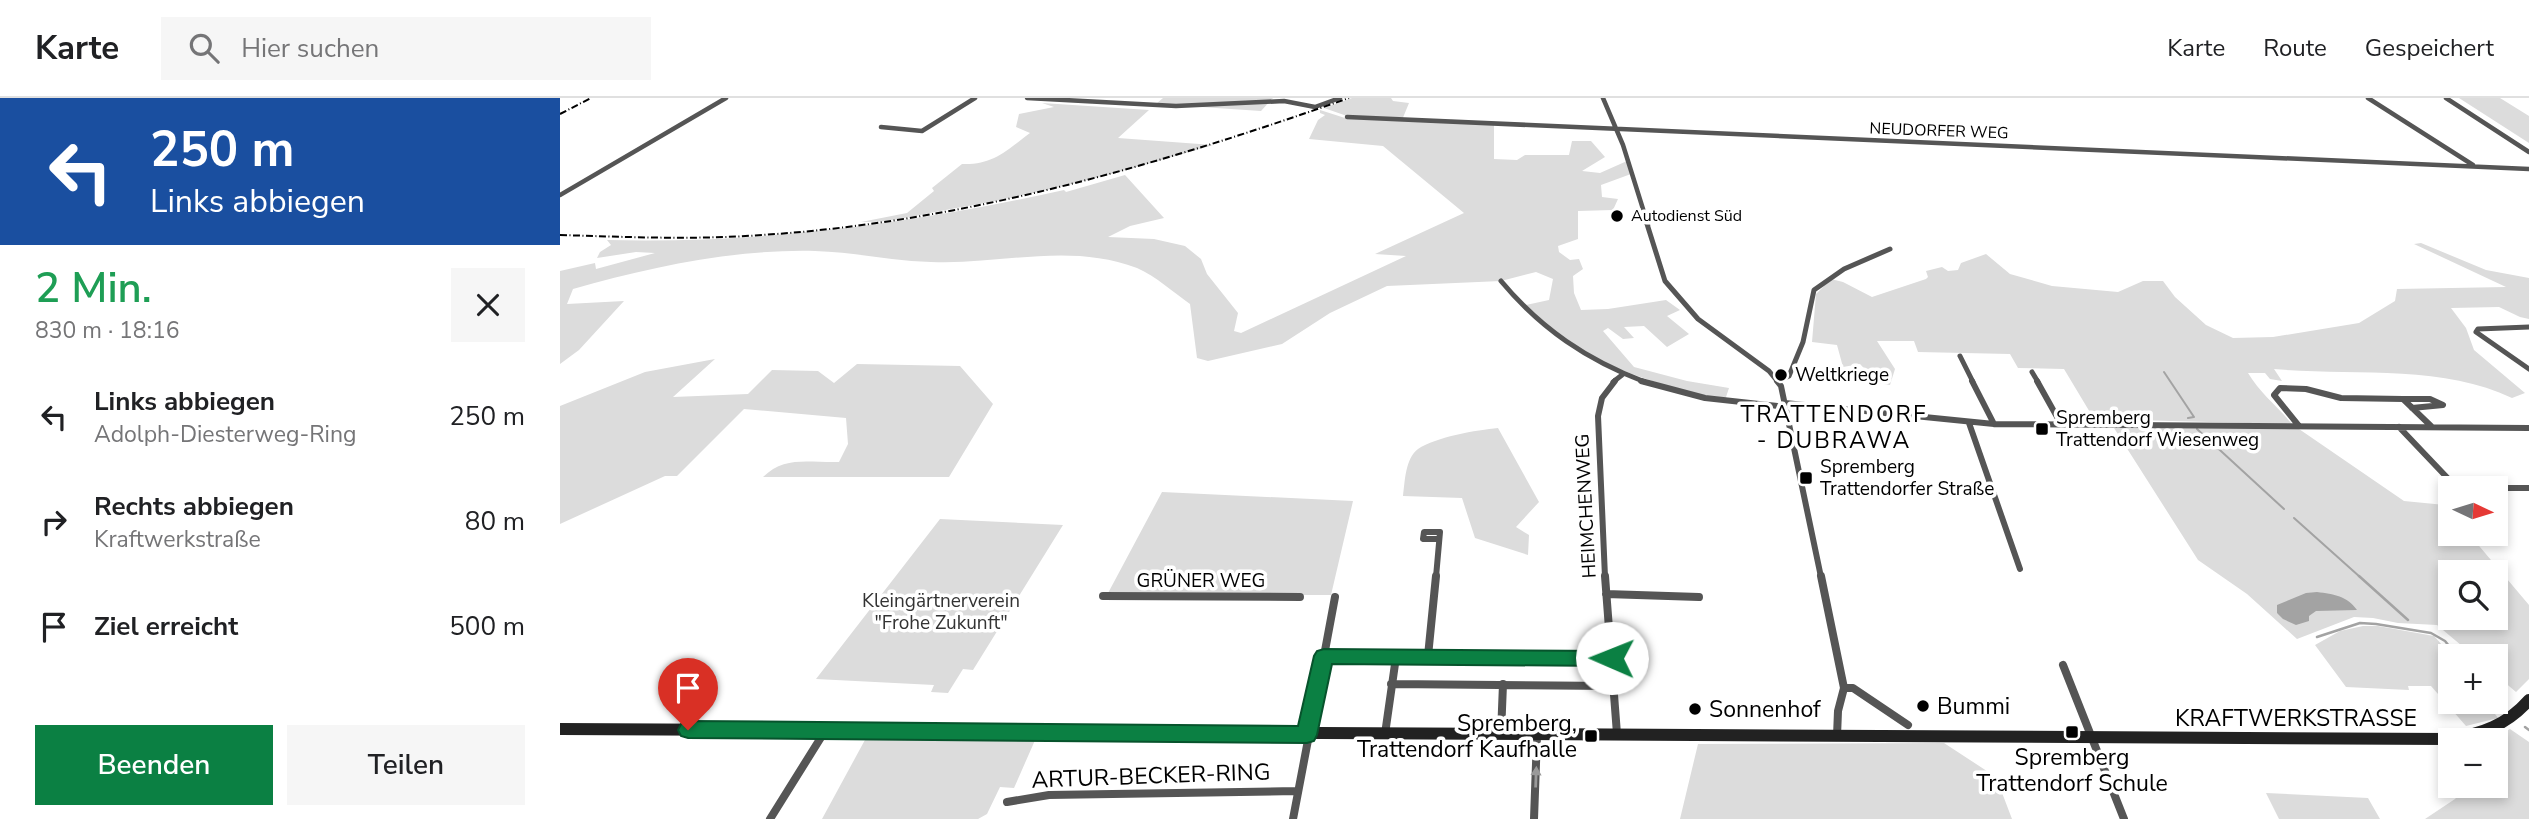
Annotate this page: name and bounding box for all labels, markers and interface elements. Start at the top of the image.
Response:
search box [161,17,651,80]
text: Karte [35,26,119,71]
icon: search [185,29,223,67]
text: Hier suchen [241,31,379,66]
text: Karte [2167,32,2225,64]
text: Route [2263,32,2327,64]
text: Gespeichert [2365,32,2494,64]
text: 250 m [150,116,294,183]
street label: NEUDORFER WEG [1869,118,2009,144]
icon: left [35,126,126,217]
text: Links abbiegen [150,180,365,223]
place label: Autodienst Süd [1631,205,1742,227]
marker: Autodienst Süd [1609,208,1625,224]
text: 2 Min. [35,260,152,317]
button: close [451,268,525,342]
text: 830 m · 18:16 [35,315,180,346]
place label: Weltkriege [1795,362,1889,388]
marker: Weltkriege [1773,367,1789,383]
text: Links abbiegen [94,384,275,419]
icon: left [35,398,73,436]
text: 250 m [449,399,525,434]
district label: TRATTENDORF - DUBRAWA [1740,399,1928,456]
place label: Spremberg Trattendorf Wiesenweg [2056,405,2259,453]
text: Adolph-Diesterweg-Ring [94,419,356,450]
marker: Spremberg Trattendorf Wiesenweg [2034,421,2050,437]
street label: HEIMCHENWEG [1569,433,1603,579]
place label: Spremberg Trattendorfer Straße [1820,454,1994,502]
marker: Spremberg Trattendorfer Straße [1798,470,1814,486]
north arrow [2438,476,2508,546]
map controls [2438,476,2508,798]
text: Rechts abbiegen [94,489,294,524]
icon: right [35,503,73,541]
text: 80 m [465,504,525,539]
text: Kraftwerkstraße [94,524,261,555]
button: search [2438,560,2508,630]
street label: GRÜNER WEG [1137,568,1265,594]
park label: Kleingärtnerverein "Frohe Zukunft" [862,588,1020,636]
icon: arrive [35,608,73,646]
text: Ziel erreicht [94,609,238,644]
text: 500 m [449,609,525,644]
position arrow [1575,621,1649,695]
button: + [2438,644,2508,714]
pin [658,658,718,730]
icon: arrive [669,669,707,707]
place label: Bummi [1937,691,2010,722]
place label: Sonnenhof [1709,694,1821,725]
marker: Bummi [1915,698,1931,714]
marker: Sonnenhof [1687,701,1703,717]
street label: KRAFTWERKSTRASSE [2175,703,2417,734]
place label: Spremberg, Trattendorf Kaufhalle [1357,708,1577,765]
marker: Spremberg Trattendorf Schule [2064,724,2080,740]
button: Beenden [35,725,273,805]
button: Teilen [287,725,525,805]
marker: Spremberg, Trattendorf Kaufhalle [1583,728,1599,744]
button: − [2438,728,2508,798]
place label: Spremberg Trattendorf Schule [1976,742,2168,799]
street label: ARTUR-BECKER-RING [1031,756,1271,796]
one-way arrow [1530,766,1541,788]

